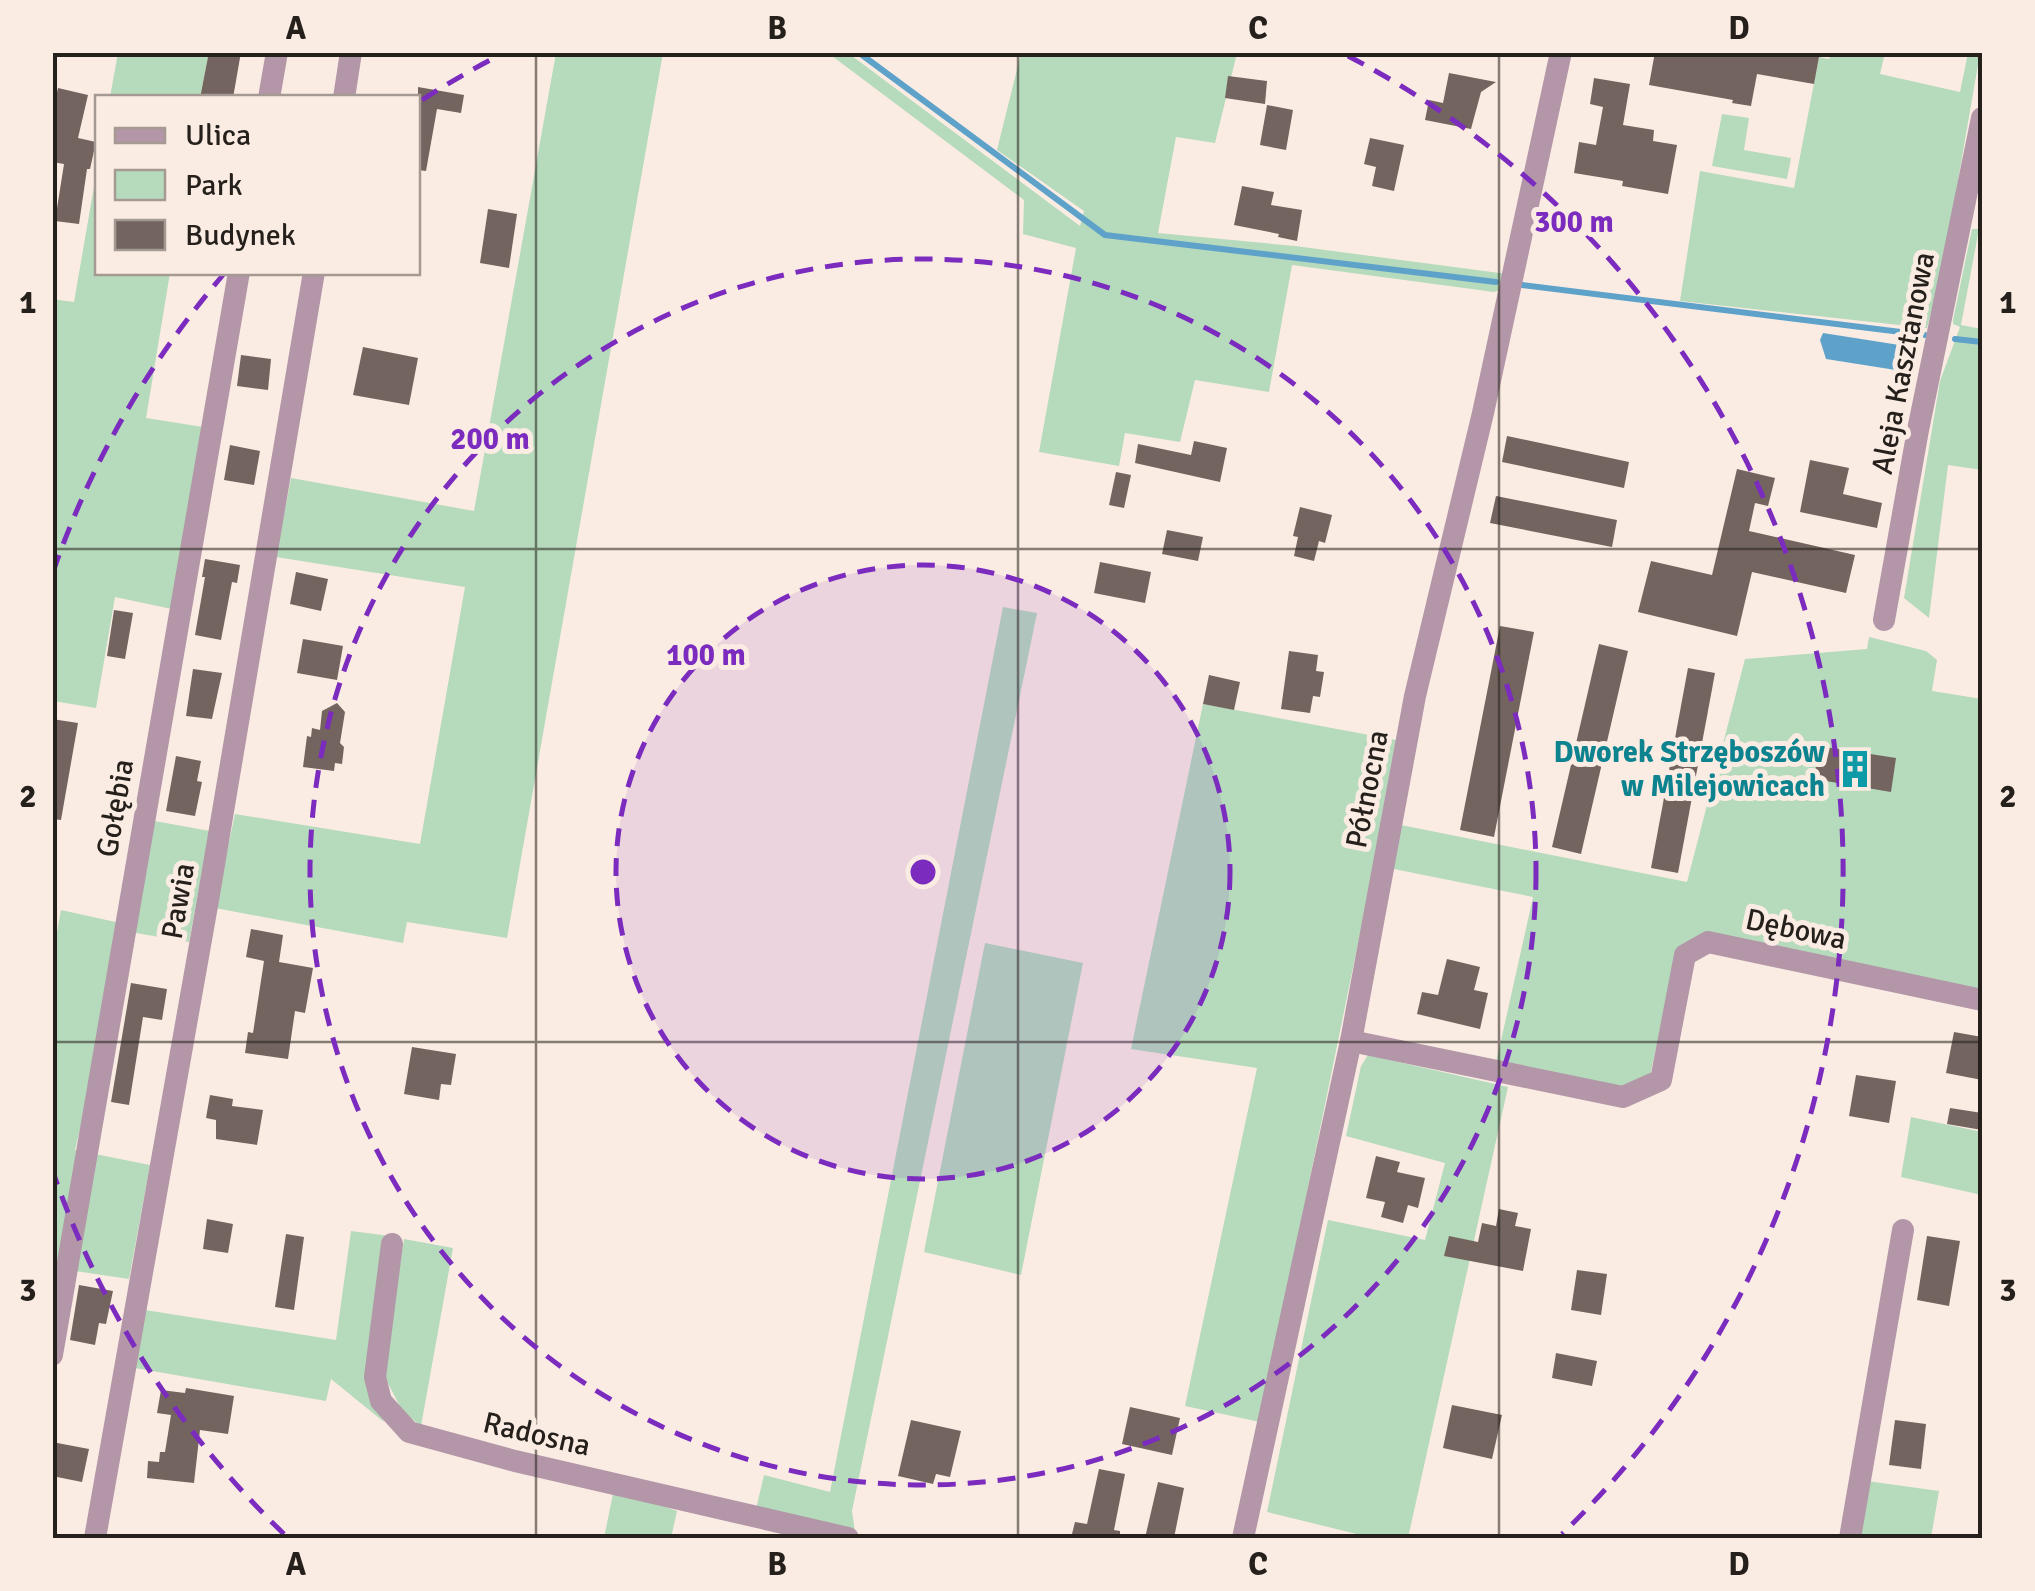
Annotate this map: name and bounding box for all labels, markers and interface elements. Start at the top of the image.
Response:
text: A [286,9,307,48]
text: B [767,9,787,48]
text: C [1248,9,1268,48]
text: D [1728,9,1750,48]
legend [95,95,420,275]
text: Ulica [185,117,251,154]
text: Park [185,167,243,204]
text: 300 m [1534,204,1614,241]
text: Budynek [185,217,296,254]
street label: Aleja Kasztanowa [1864,249,1943,477]
text: 1 [19,283,37,322]
text: 1 [1999,283,2017,322]
text: 200 m [450,421,530,458]
text: 100 m [666,637,746,674]
street label: Północna [1338,727,1397,851]
place label: Dworek Strzęboszów w Milejowicach [1554,734,1825,805]
building icon: Dworek Strzęboszów w Milejowicach [1834,748,1876,790]
street label: Gołębia [89,756,142,860]
text: 2 [19,777,37,816]
text: 2 [1999,777,2017,816]
centre of rings [905,854,941,890]
street label: Pawia [154,860,203,942]
street label: Dębowa [1742,901,1850,958]
text: 3 [19,1271,37,1310]
text: 3 [1999,1271,2017,1310]
street label: Radosna [480,1404,594,1465]
text: A [286,1545,307,1584]
text: B [767,1545,787,1584]
text: C [1248,1545,1268,1584]
text: D [1728,1545,1750,1584]

